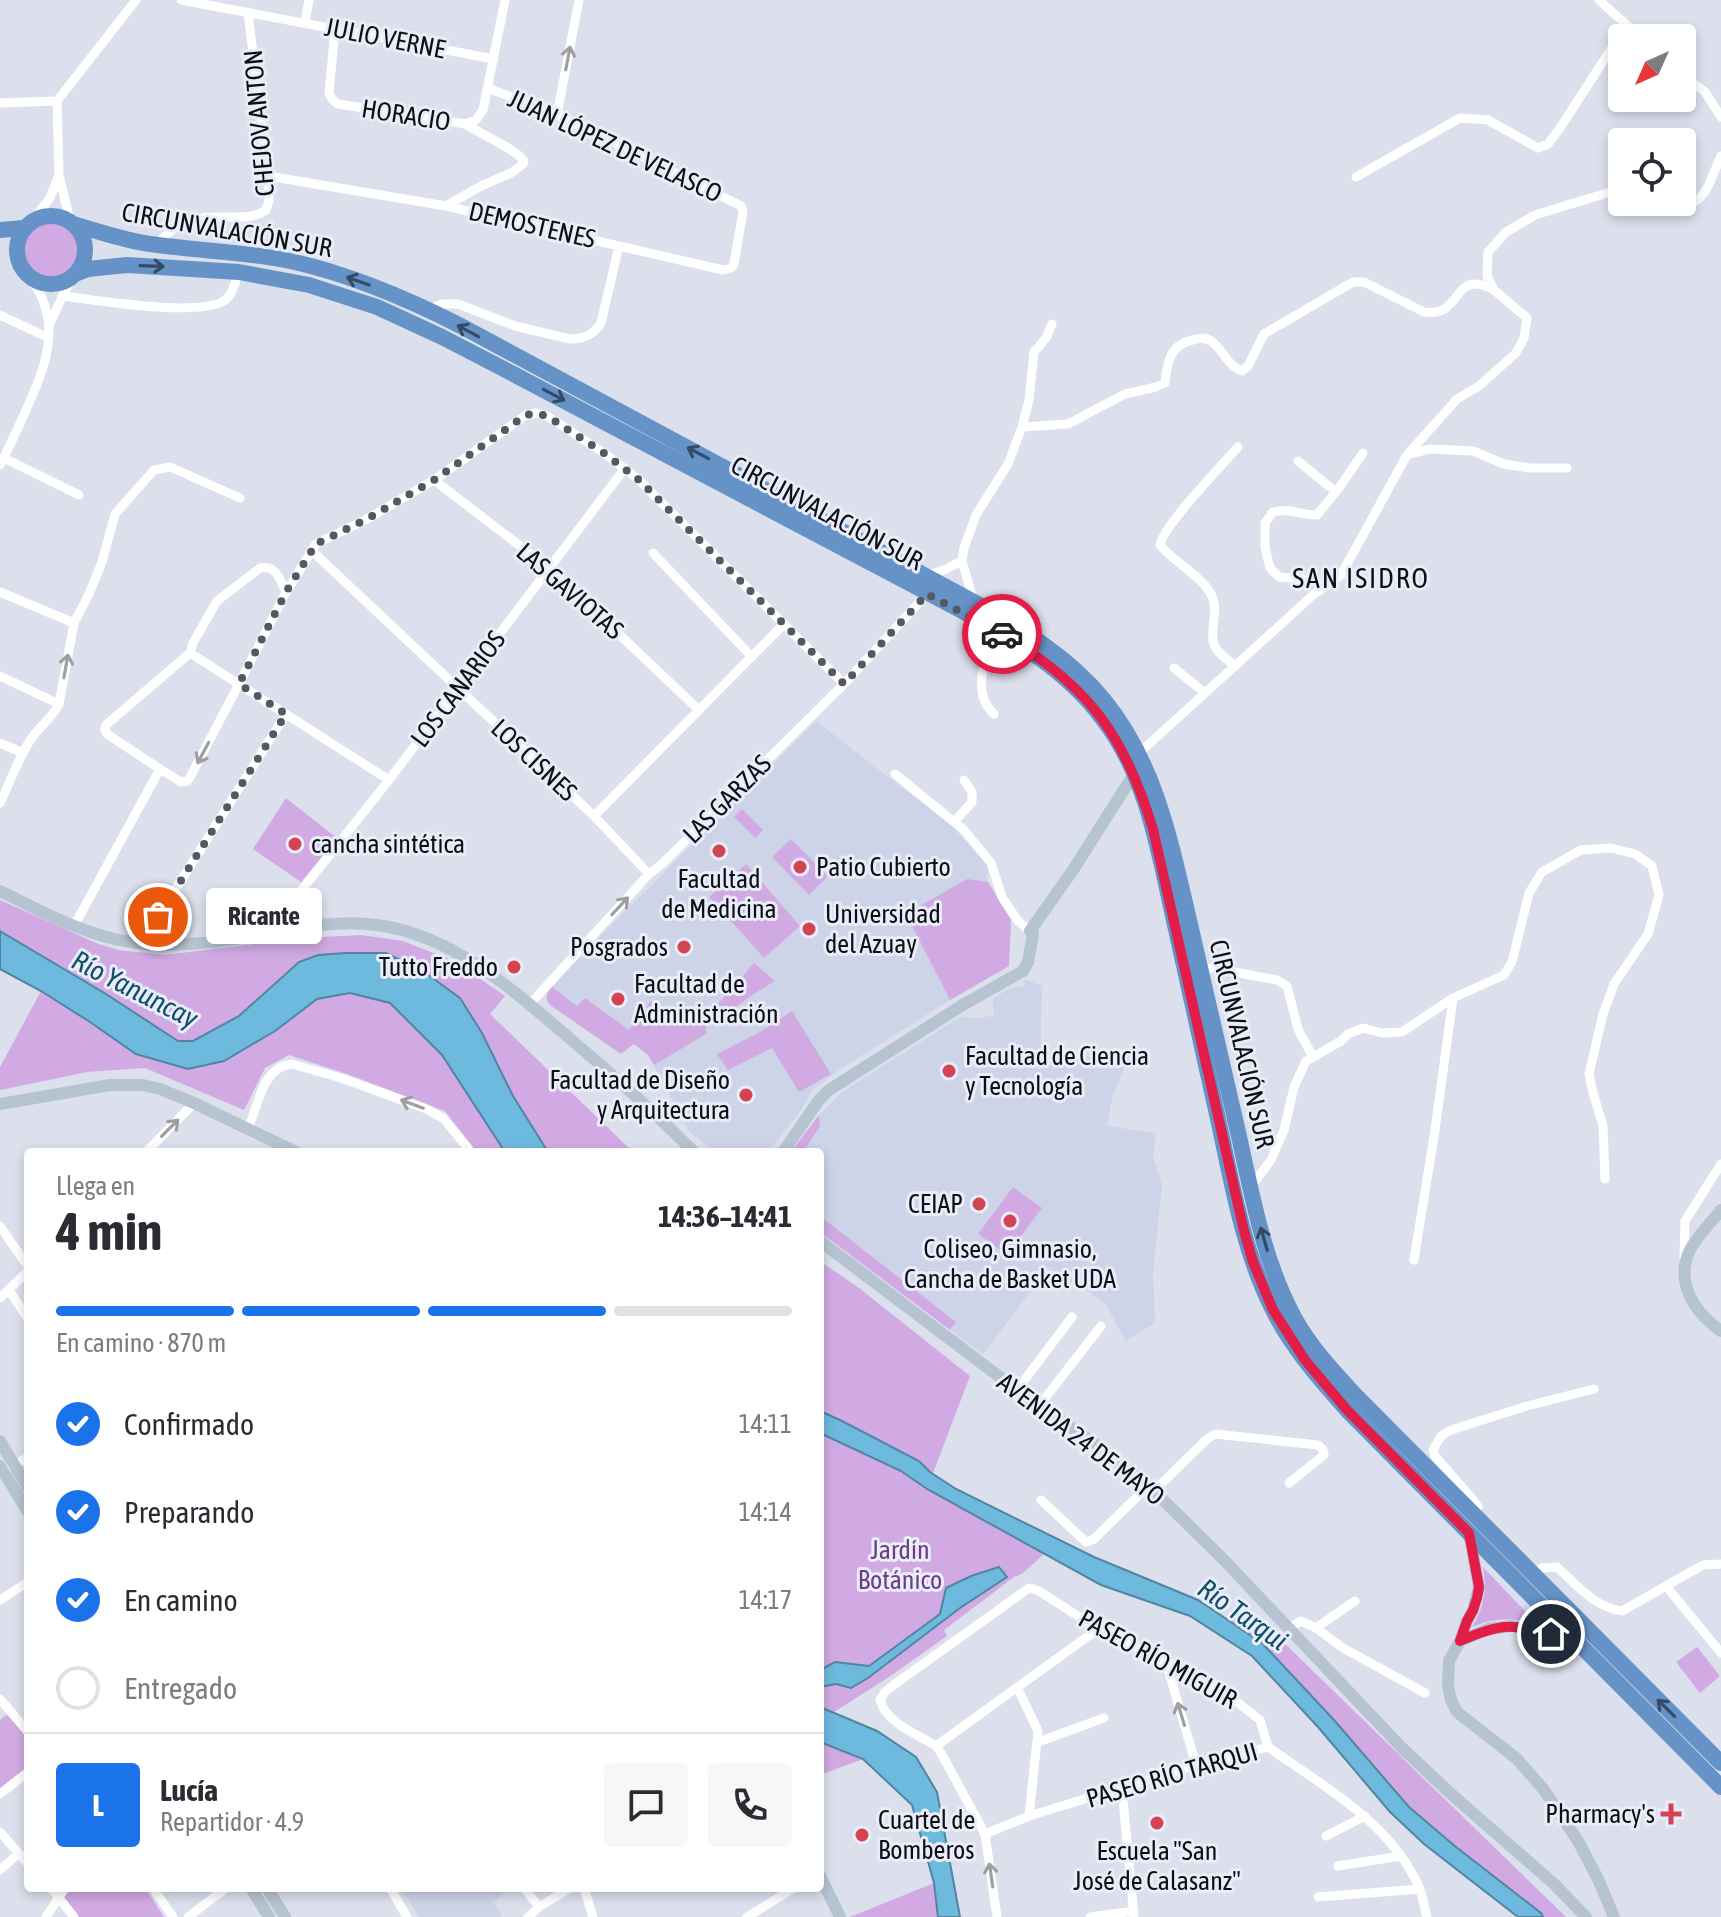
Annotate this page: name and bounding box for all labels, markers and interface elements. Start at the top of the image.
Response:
street label: JULIO VERNE [322,12,448,64]
north arrow [1608,24,1696,112]
map controls [1608,24,1696,216]
one-way arrow [561,45,576,71]
street label: CHEJOV ANTON [238,49,280,197]
street label: JUAN LÓPEZ DE VELASCO [503,83,727,209]
street label: HORACIO [359,93,453,137]
button: locate [1608,128,1696,216]
street label: DEMOSTENES [466,196,598,254]
street label: CIRCUNVALACIÓN SUR [120,197,334,263]
one-way arrow [138,258,165,273]
one-way arrow [346,272,371,287]
one-way arrow [457,322,481,338]
one-way arrow [542,388,566,404]
one-way arrow [686,445,710,460]
street label: CIRCUNVALACIÓN SUR [726,450,928,576]
street label: LAS GAVIOTAS [511,537,629,645]
district label: SAN ISIDRO [1292,562,1430,594]
courier [962,594,1042,674]
icon: car [980,612,1024,656]
street label: LOS CANARIOS [405,625,511,753]
one-way arrow [60,654,75,680]
street label: LOS CISNES [485,713,583,807]
one-way arrow [194,741,210,764]
street label: LAS GARZAS [677,749,777,849]
place label: cancha sintética [311,829,465,859]
marker: cancha sintética [286,835,304,853]
marker: Facultad de Medicina [710,842,728,860]
place label: Patio Cubierto [816,852,951,882]
marker: Patio Cubierto [791,858,809,876]
place label: Facultad de Medicina [661,864,777,924]
pin [124,883,192,951]
callout: Ricante [206,889,322,945]
icon: bag [136,895,180,939]
one-way arrow [610,897,628,917]
place label: Universidad del Azuay [825,899,941,959]
text: Ricante [228,901,300,931]
marker: Universidad del Azuay [800,920,818,938]
place label: Posgrados [570,932,668,962]
street label: CIRCUNVALACIÓN SUR [1203,937,1281,1151]
marker: Posgrados [675,938,693,956]
water label: Río Yanuncay [67,944,204,1035]
place label: Tutto Freddo [379,952,498,982]
marker: Tutto Freddo [505,958,523,976]
place label: Facultad de Administración [634,969,779,1029]
marker: Facultad de Administración [609,990,627,1008]
place label: Facultad de Ciencia y Tecnología [965,1041,1149,1101]
marker: Facultad de Ciencia y Tecnología [940,1062,958,1080]
place label: Facultad de Diseño y Arquitectura [549,1065,730,1125]
marker: Facultad de Diseño y Arquitectura [737,1086,755,1104]
one-way arrow [400,1096,425,1110]
one-way arrow [160,1119,179,1138]
text: Llega en [56,1171,135,1201]
place label: CEIAP [908,1189,963,1219]
marker: CEIAP [970,1195,988,1213]
text: 14:36–14:41 [658,1199,792,1233]
text: 4 min [56,1201,162,1261]
marker: Coliseo, Gimnasio, Cancha de Basket UDA [1001,1212,1019,1230]
one-way arrow [1255,1227,1270,1253]
place label: Coliseo, Gimnasio, Cancha de Basket UDA [904,1234,1116,1294]
text: En camino · 870 m [56,1328,226,1358]
street label: AVENIDA 24 DE MAYO [992,1367,1170,1511]
icon: check [56,1402,100,1446]
text: Confirmado [124,1407,254,1441]
text: 14:11 [738,1409,792,1439]
icon: check [56,1490,100,1534]
text: Preparando [124,1495,254,1529]
text: 14:14 [738,1497,792,1527]
park label: Jardín Botánico [858,1535,942,1595]
water label: Río Tarqui [1192,1572,1294,1656]
icon: check [56,1578,100,1622]
text: En camino [124,1583,238,1617]
text: 14:17 [738,1585,792,1615]
pin [1517,1600,1585,1668]
street label: PASEO RÍO MIGUIR [1074,1603,1242,1715]
icon: home [1529,1612,1573,1656]
text: Entregado [124,1671,237,1705]
one-way arrow [1657,1699,1676,1718]
one-way arrow [1173,1702,1187,1727]
street label: PASEO RÍO TARQUI [1083,1736,1261,1814]
button: chat [604,1763,688,1847]
button: phone [708,1763,792,1847]
text: Lucía [160,1773,218,1807]
text: L [92,1788,104,1822]
place label: Pharmacy's [1545,1799,1655,1829]
place label: Cuartel de Bomberos [878,1805,975,1865]
marker: Pharmacy's [1662,1805,1680,1823]
text: Repartidor · 4.9 [160,1807,304,1837]
marker: Escuela "San José de Calasanz" [1148,1814,1166,1832]
marker: Cuartel de Bomberos [853,1826,871,1844]
place label: Escuela "San José de Calasanz" [1073,1836,1241,1896]
one-way arrow [983,1863,998,1889]

